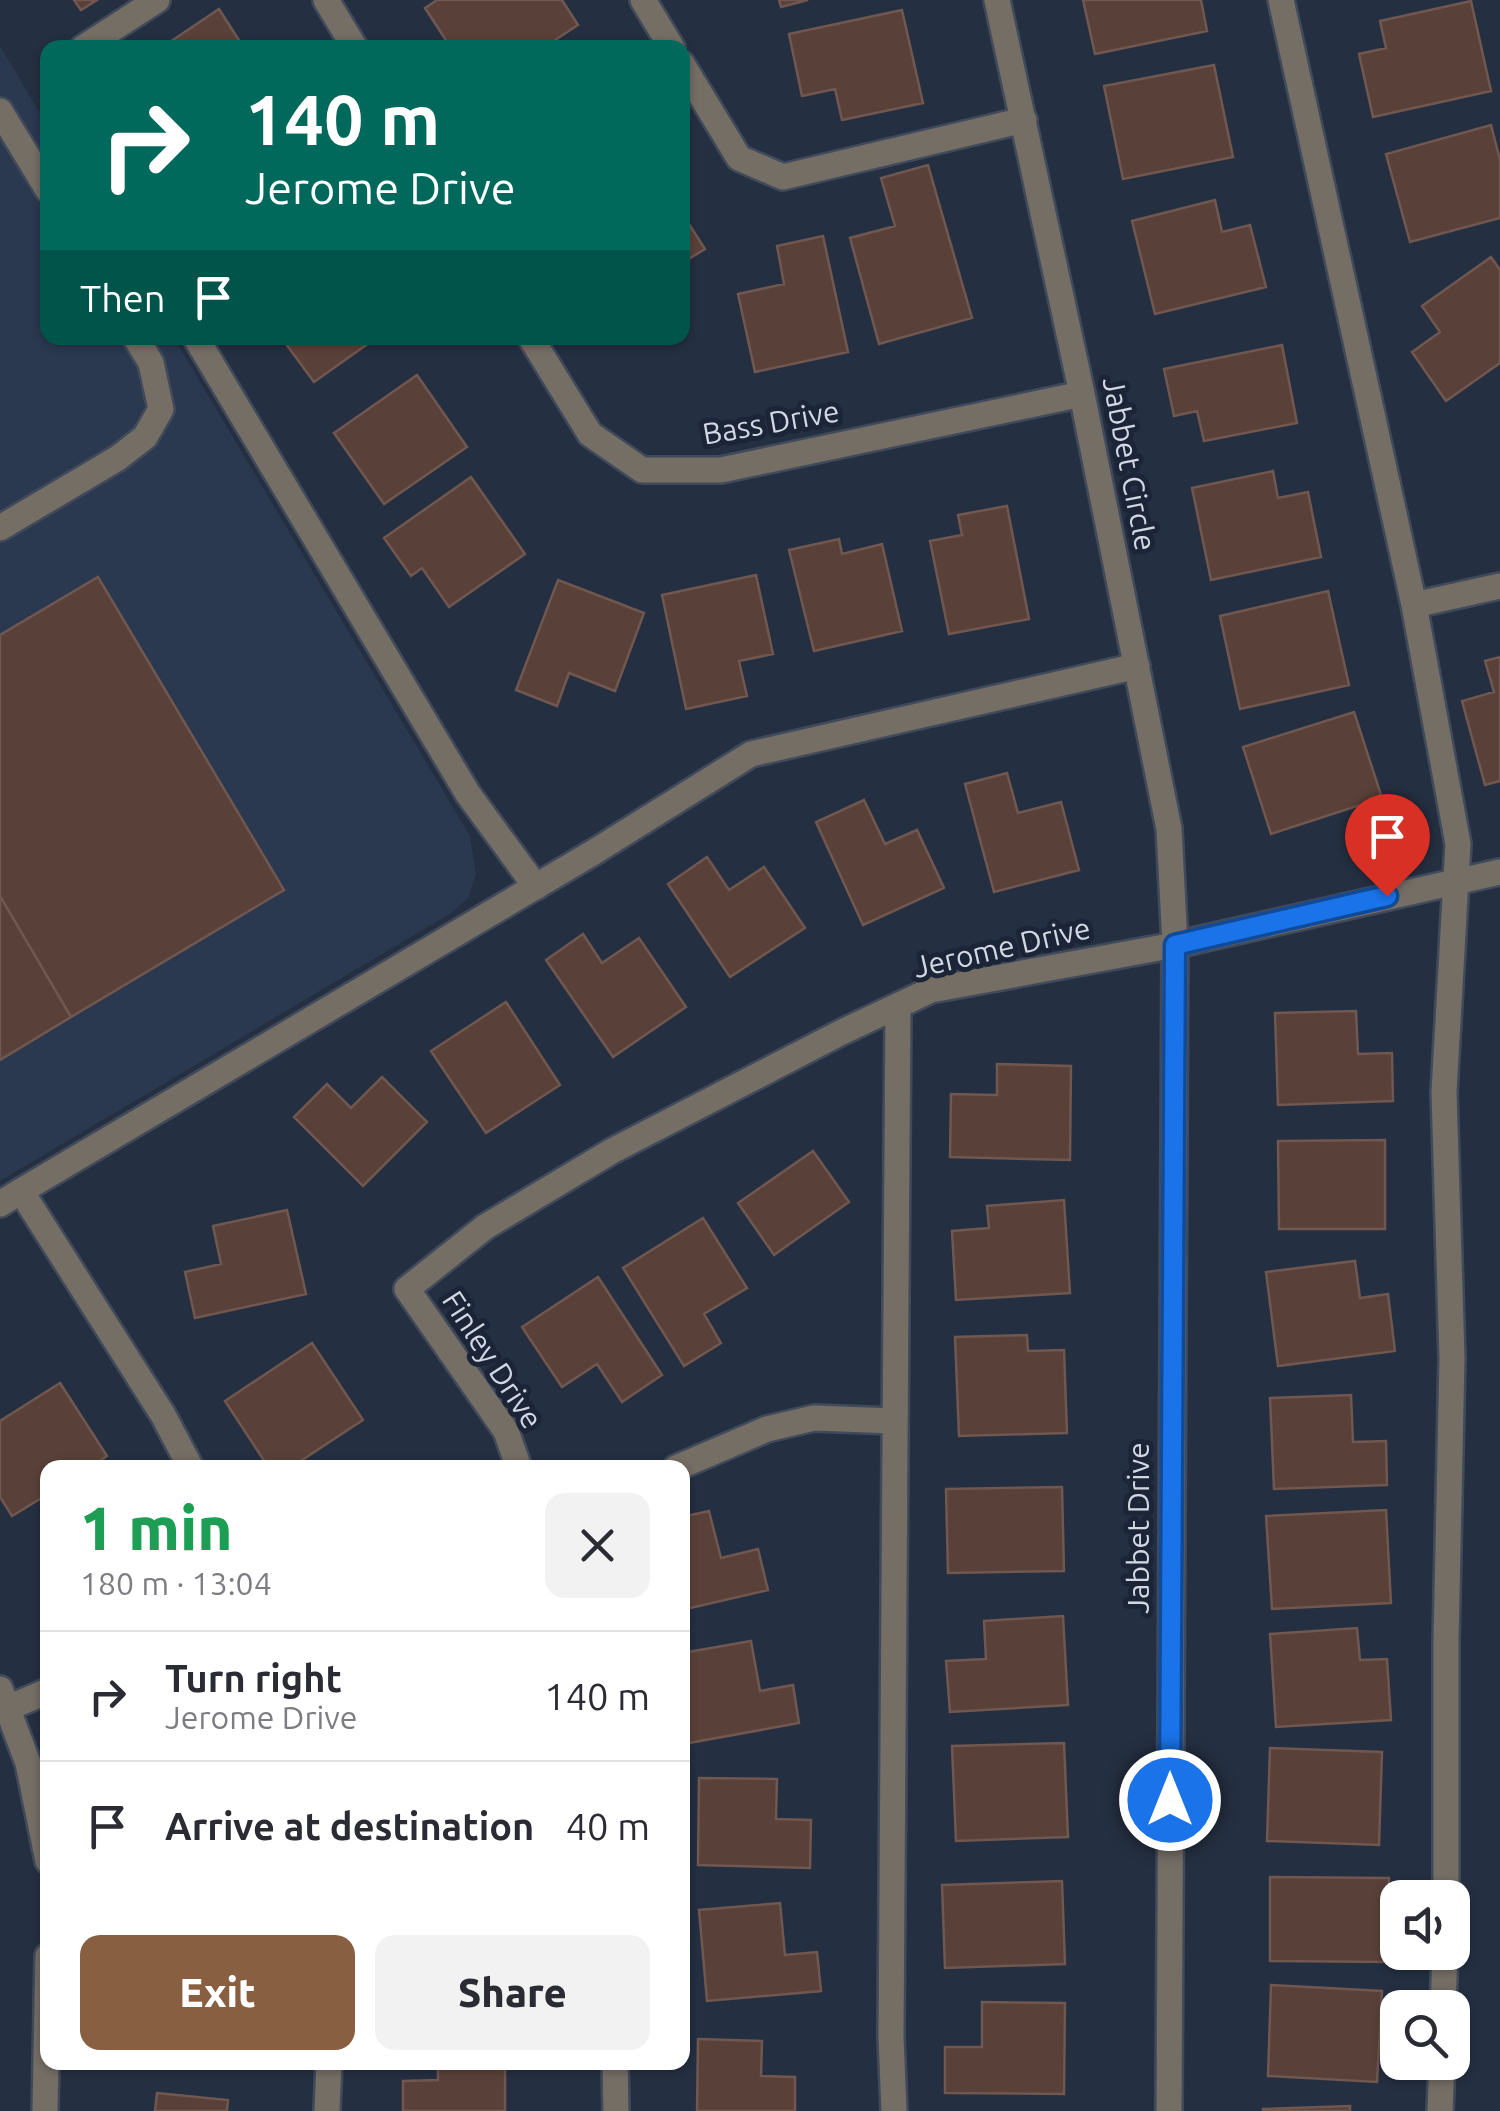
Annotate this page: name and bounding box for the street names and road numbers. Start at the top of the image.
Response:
street label: Jabbet Circle [1097,374,1163,553]
street label: Bass Drive [700,393,842,451]
street label: Jerome Drive [910,910,1094,984]
street label: Finley Drive [436,1284,550,1434]
street label: Jabbet Drive [1121,1442,1155,1614]

